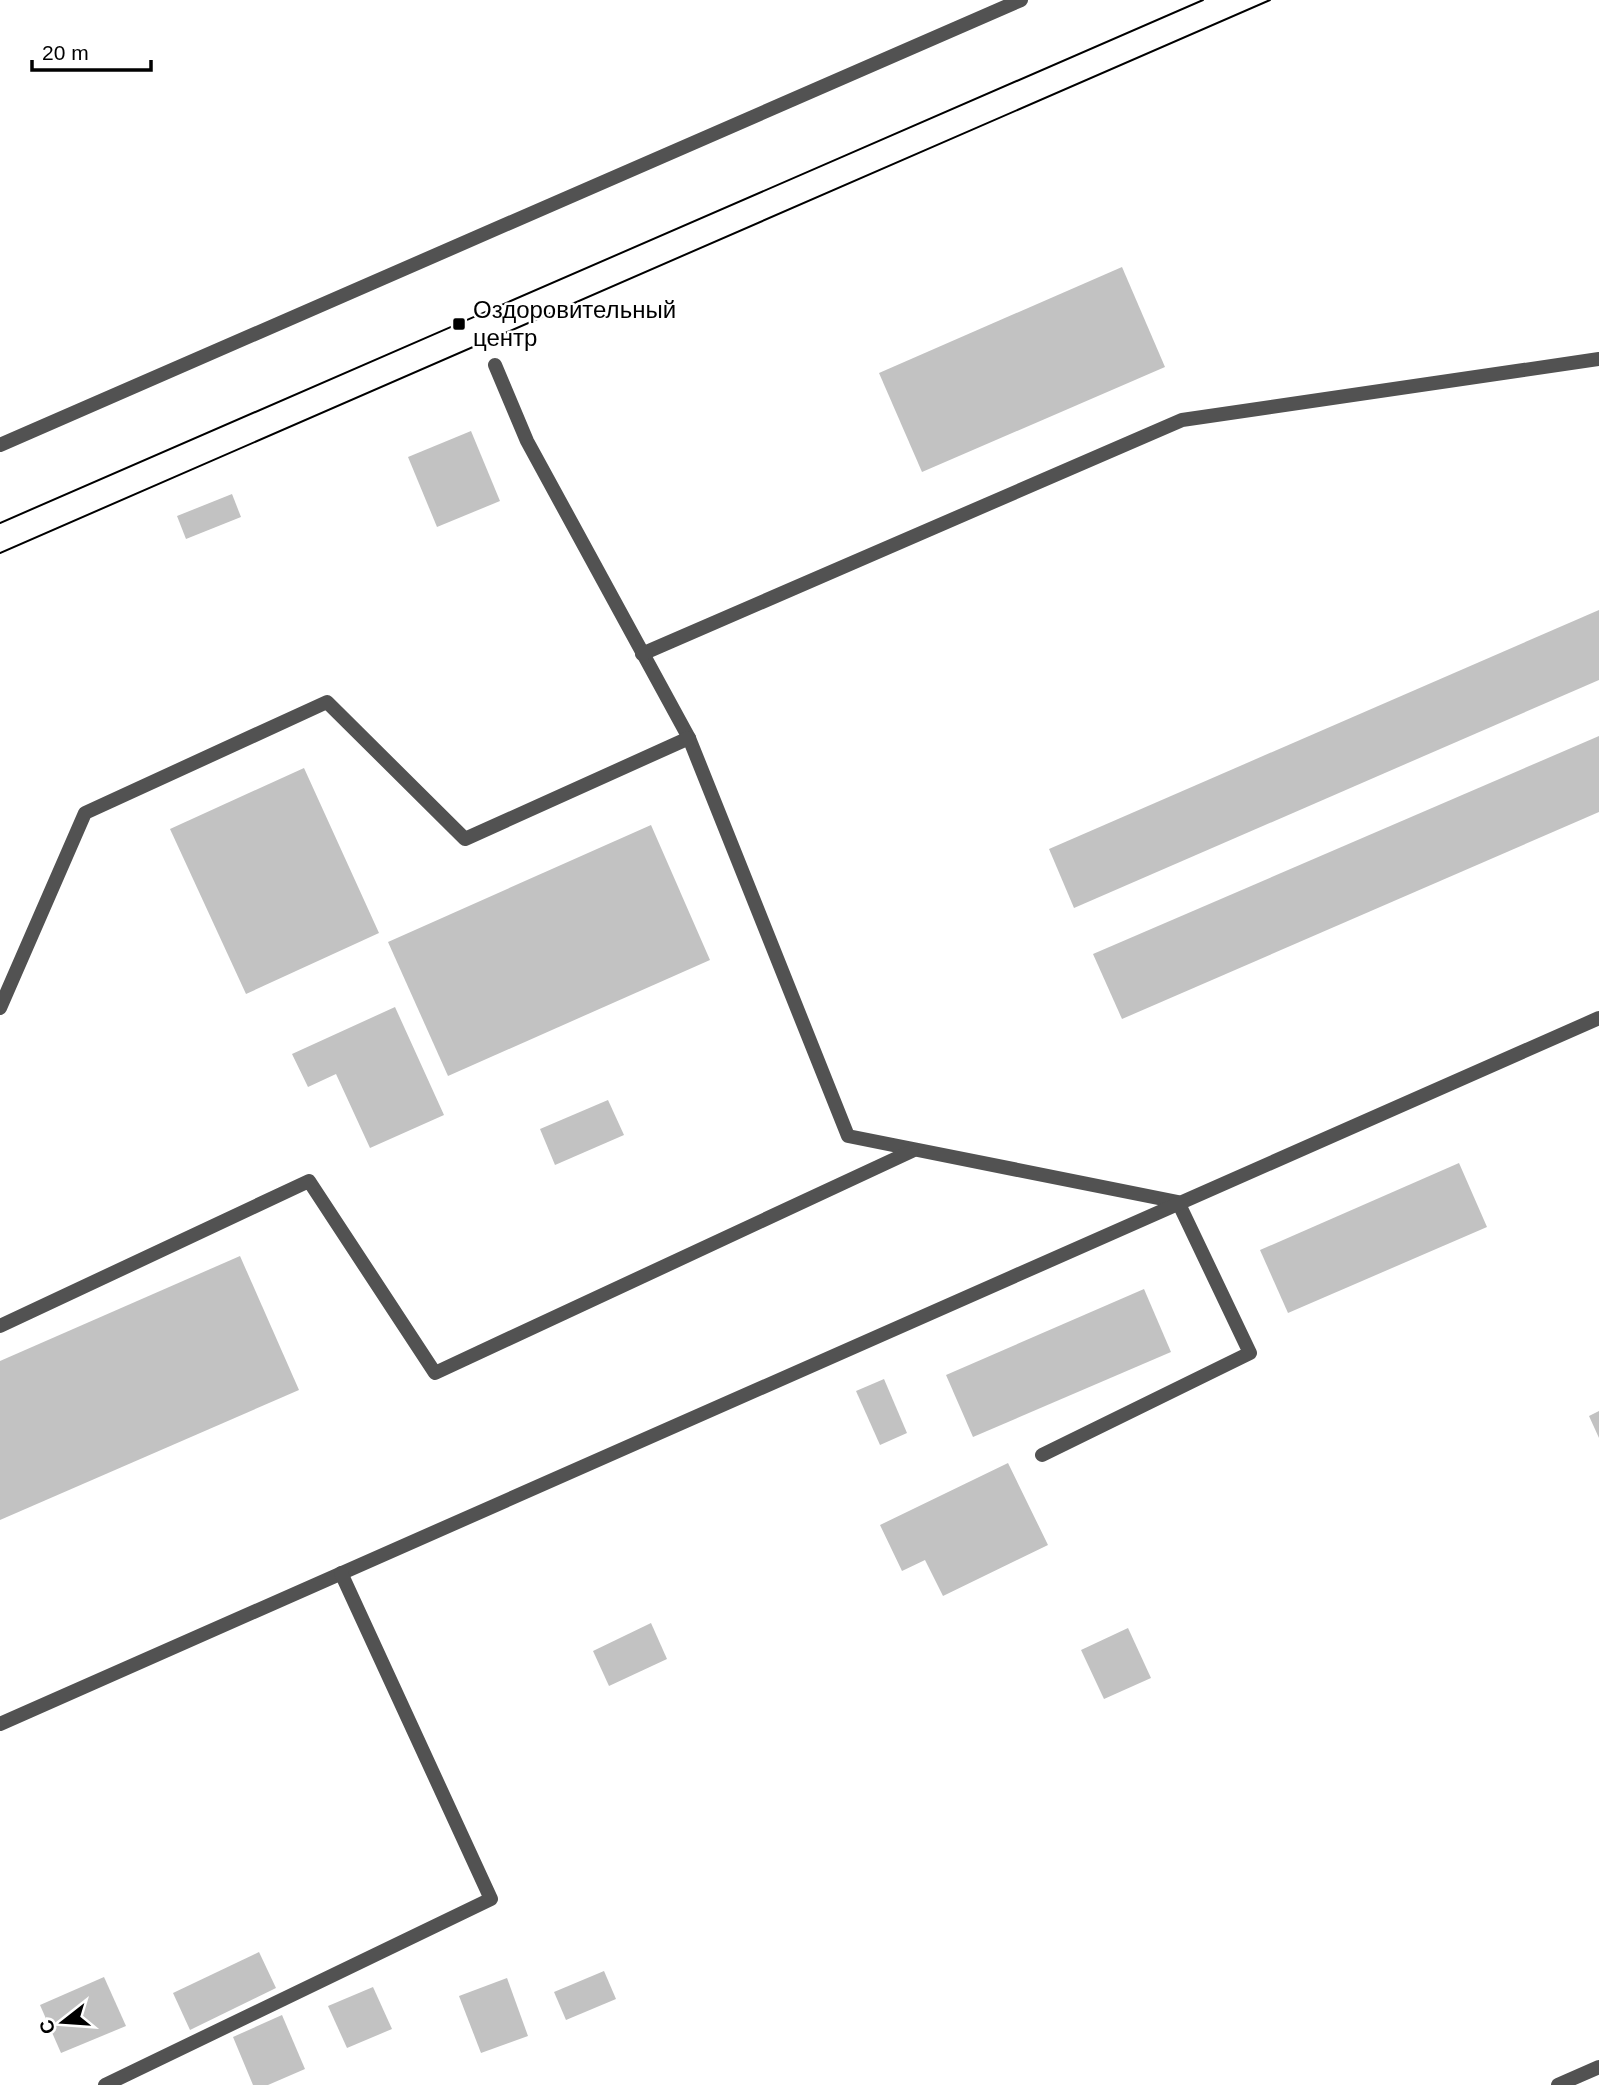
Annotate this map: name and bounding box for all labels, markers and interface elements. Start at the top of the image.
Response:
scale bar [32,28,150,72]
text: 20 m [42,41,89,64]
place label: Оздоровительный центр [473,296,676,351]
marker: Оздоровительный центр [451,316,467,332]
north arrow [28,1987,98,2057]
text: С [35,2017,59,2036]

